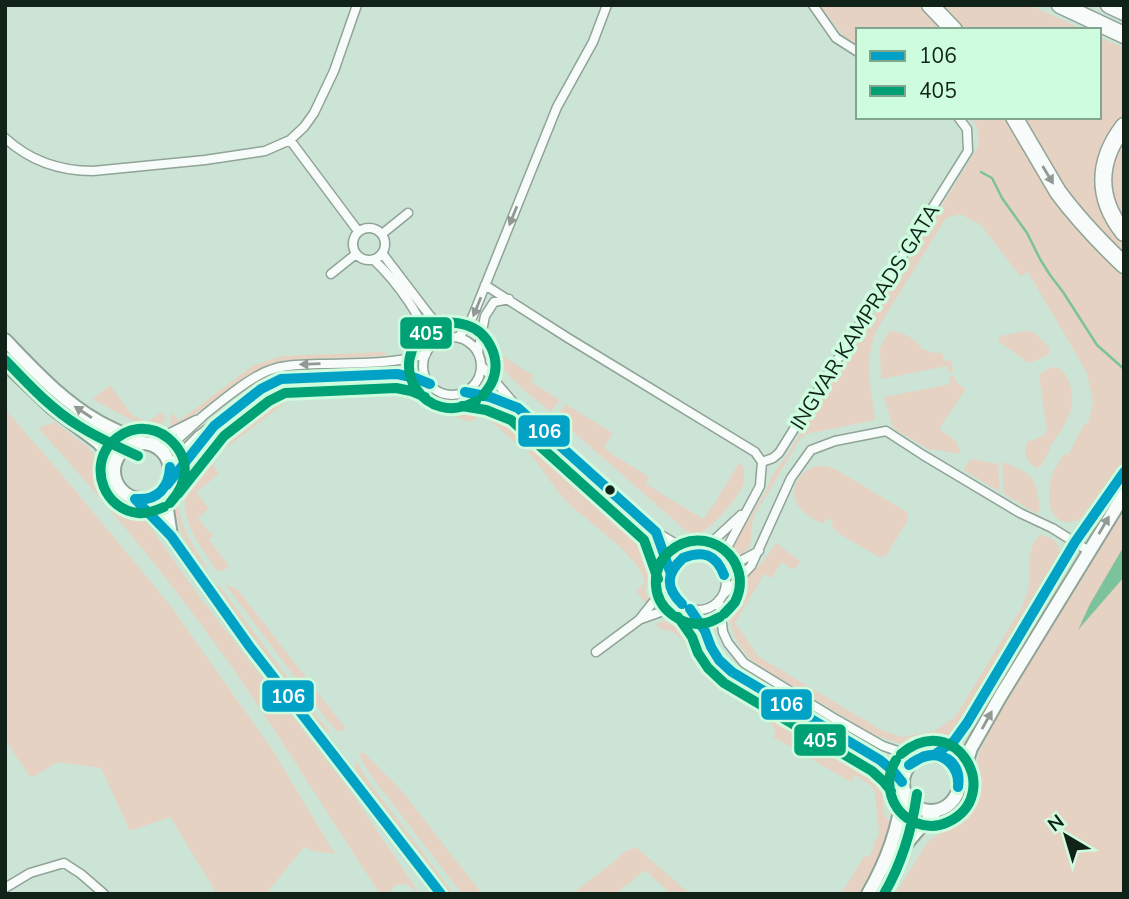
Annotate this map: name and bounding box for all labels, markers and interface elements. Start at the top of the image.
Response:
legend [856,28,1101,119]
text: 106 [919,42,957,70]
text: 405 [919,77,957,105]
one-way arrow [1042,165,1054,184]
street label: INGVAR KAMPRADS GATA [784,199,946,435]
one-way arrow [507,206,518,227]
one-way arrow [471,297,482,318]
line badge: 405 [399,316,453,350]
text: 405 [409,321,443,347]
one-way arrow [298,359,320,370]
one-way arrow [73,405,93,418]
line badge: 106 [517,414,571,448]
text: 106 [527,419,561,445]
unlabelled marker [603,483,617,497]
one-way arrow [1098,516,1110,535]
line badge: 106 [261,679,315,713]
text: 106 [271,684,305,710]
line badge: 106 [760,688,813,721]
text: 106 [769,692,803,718]
one-way arrow [981,710,993,730]
line badge: 405 [793,723,847,757]
text: 405 [803,728,837,754]
north arrow [1031,801,1101,871]
text: N [1043,809,1070,838]

